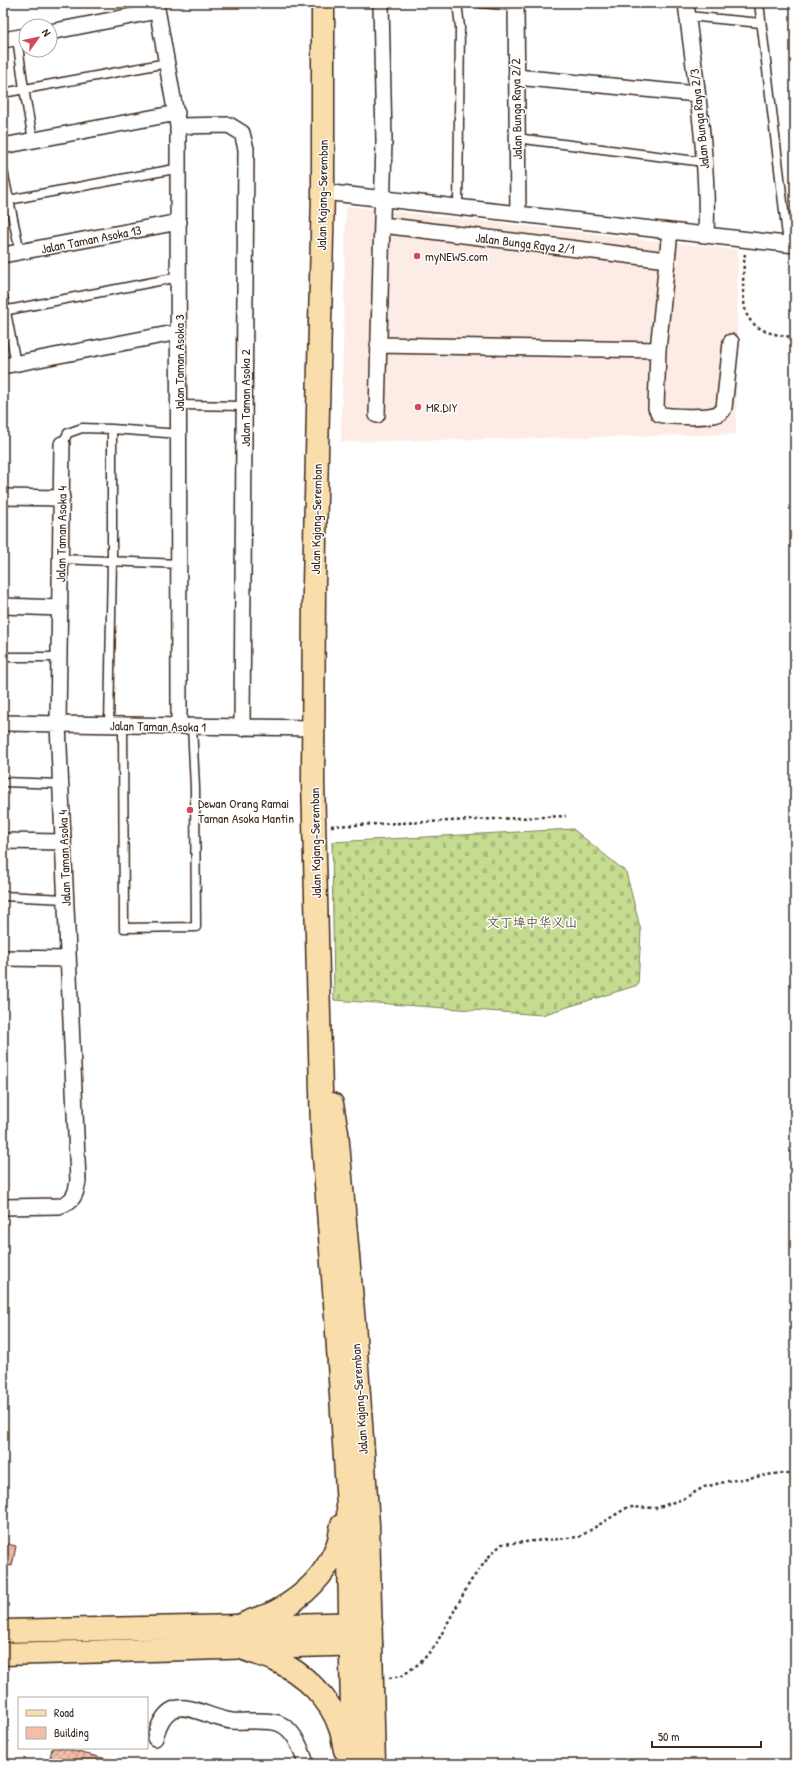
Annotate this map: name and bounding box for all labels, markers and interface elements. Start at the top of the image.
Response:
north arrow [18,18,58,58]
text: N [39,26,54,39]
street label: Jalan Bunga Raya 2/2 [506,58,526,160]
street label: Jalan Bunga Raya 2/3 [685,68,713,170]
street label: Jalan Kajang-Seremban [312,139,332,251]
street label: Jalan Taman Asoka 13 [39,220,143,258]
street label: Jalan Bunga Raya 2/1 [474,228,576,258]
place label: myNEWS.com [425,247,488,265]
marker: myNEWS.com [412,251,422,261]
street label: Jalan Taman Asoka 3 [170,314,188,412]
street label: Jalan Taman Asoka 2 [236,349,254,447]
place label: MR.DIY [426,398,458,416]
marker: MR.DIY [413,402,423,412]
street label: Jalan Kajang-Seremban [306,463,326,575]
street label: Jalan Taman Asoka 4 [51,486,71,582]
street label: Jalan Taman Asoka 1 [110,716,206,736]
street label: Jalan Kajang-Seremban [305,787,325,899]
place label: Dewan Orang Ramai Taman Asoka Mantin [198,794,294,827]
marker: Dewan Orang Ramai Taman Asoka Mantin [185,805,195,815]
street label: Jalan Taman Asoka 4 [53,809,75,906]
park label: 文丁埠中华义山 [486,913,578,931]
street label: Jalan Kajang-Seremban [346,1343,372,1455]
legend [18,1697,148,1749]
text: Road [54,1704,74,1721]
scale bar [652,1723,761,1749]
text: Building [54,1724,89,1741]
text: 50 m [658,1728,679,1745]

